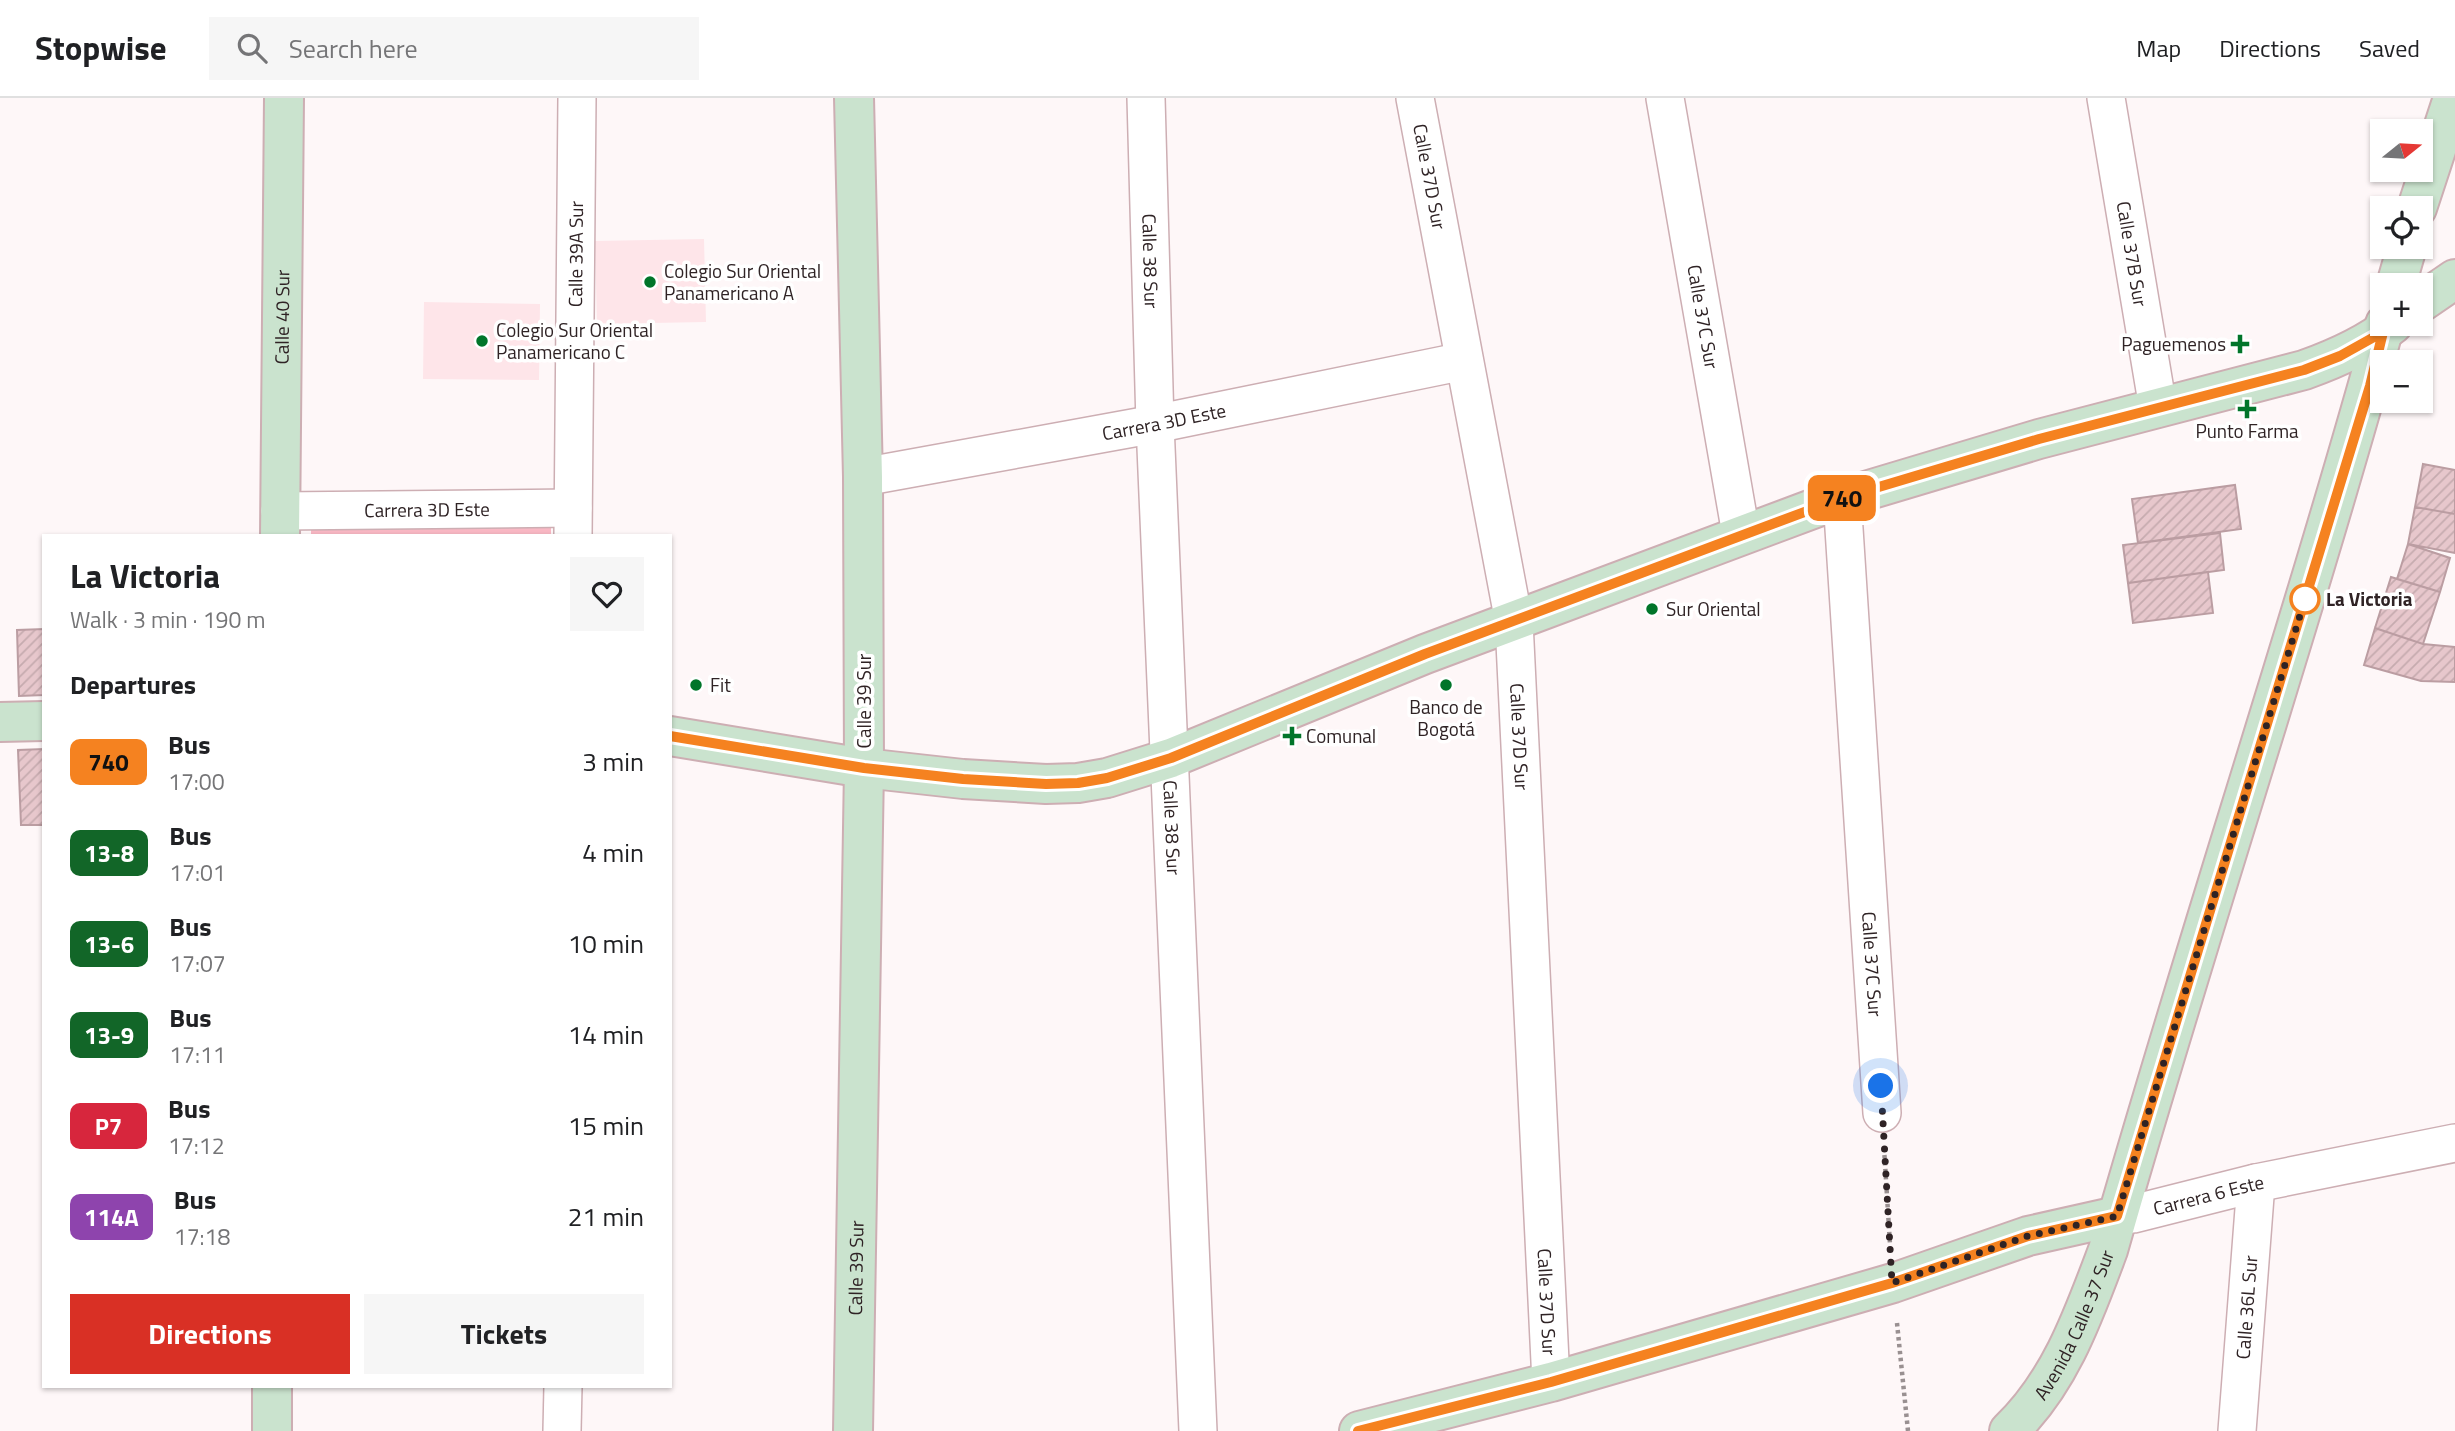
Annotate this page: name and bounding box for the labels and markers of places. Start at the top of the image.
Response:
place label: Colegio Sur Oriental Panamericano A [664,256,821,307]
marker: Colegio Sur Oriental Panamericano A [642,274,658,290]
place label: Colegio Sur Oriental Panamericano C [496,315,653,366]
place label: Paguemenos [2121,329,2226,358]
marker: Colegio Sur Oriental Panamericano C [474,333,490,349]
marker: Paguemenos [2232,336,2248,352]
marker: Punto Farma [2239,401,2255,417]
place label: Punto Farma [2195,416,2299,445]
marker: La Victoria [2290,584,2320,614]
place label: La Victoria [2326,584,2413,613]
place label: Sur Oriental [1666,594,1761,623]
marker: Sur Oriental [1644,601,1660,617]
place label: Fit [710,670,731,699]
marker: Fit [688,677,704,693]
marker: Banco de Bogotá [1438,677,1454,693]
place label: Banco de Bogotá [1409,692,1483,743]
place label: Comunal [1306,721,1376,750]
marker: Comunal [1284,728,1300,744]

